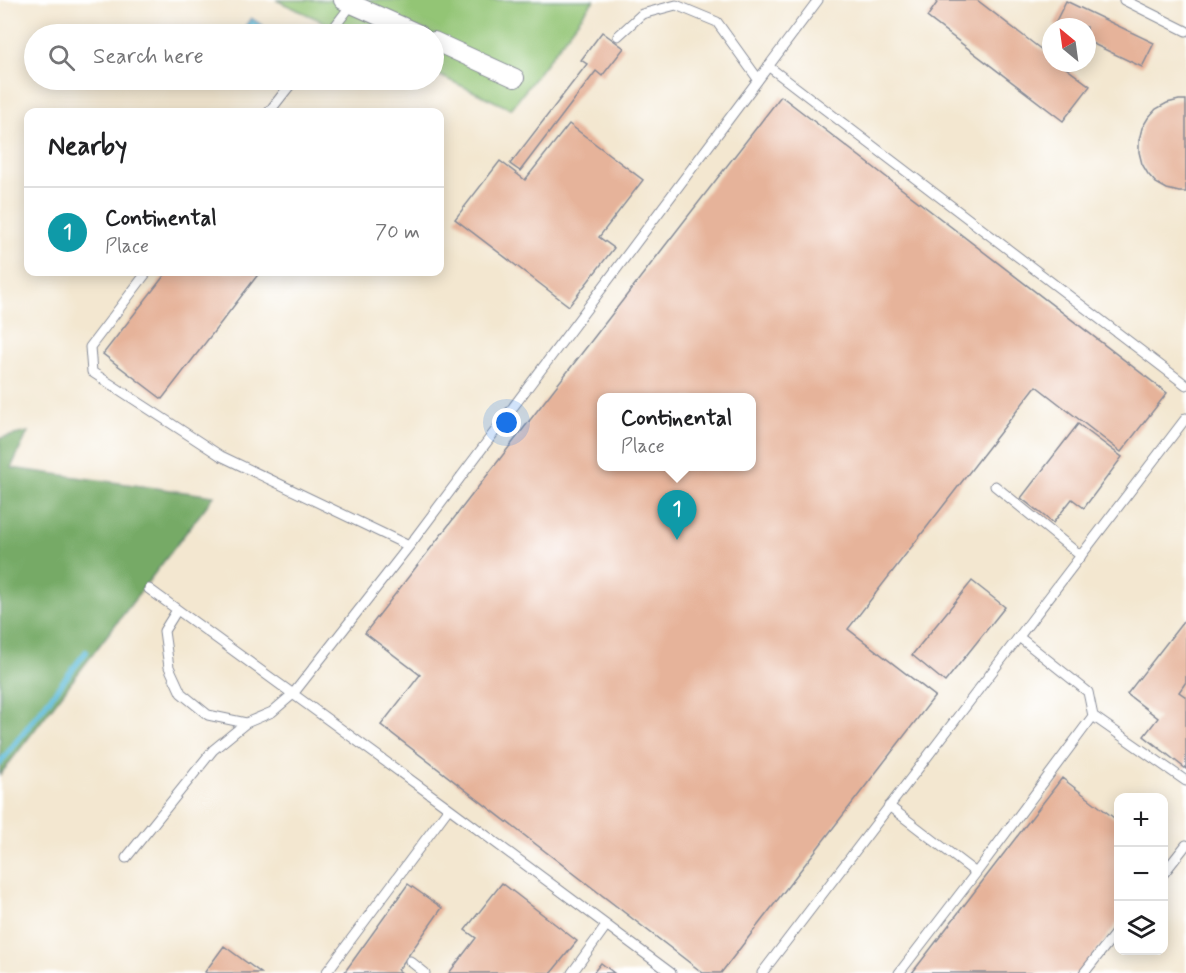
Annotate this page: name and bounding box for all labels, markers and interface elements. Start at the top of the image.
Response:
north arrow [1042,18,1096,72]
search box [24,24,444,90]
icon: search [45,41,78,74]
text: Search here [93,43,204,71]
text: Nearby [48,130,127,164]
text: Continental [105,205,217,233]
text: 1 [63,219,72,246]
text: 70 m [375,219,420,246]
text: Place [105,233,149,260]
popup [597,393,756,471]
text: Continental [621,405,732,433]
your location [492,408,521,437]
text: Place [621,433,665,460]
pin: 1 [658,490,696,540]
map controls [1114,793,1168,955]
button: + [1114,793,1168,847]
button: − [1114,847,1168,901]
button: layers [1114,901,1168,955]

